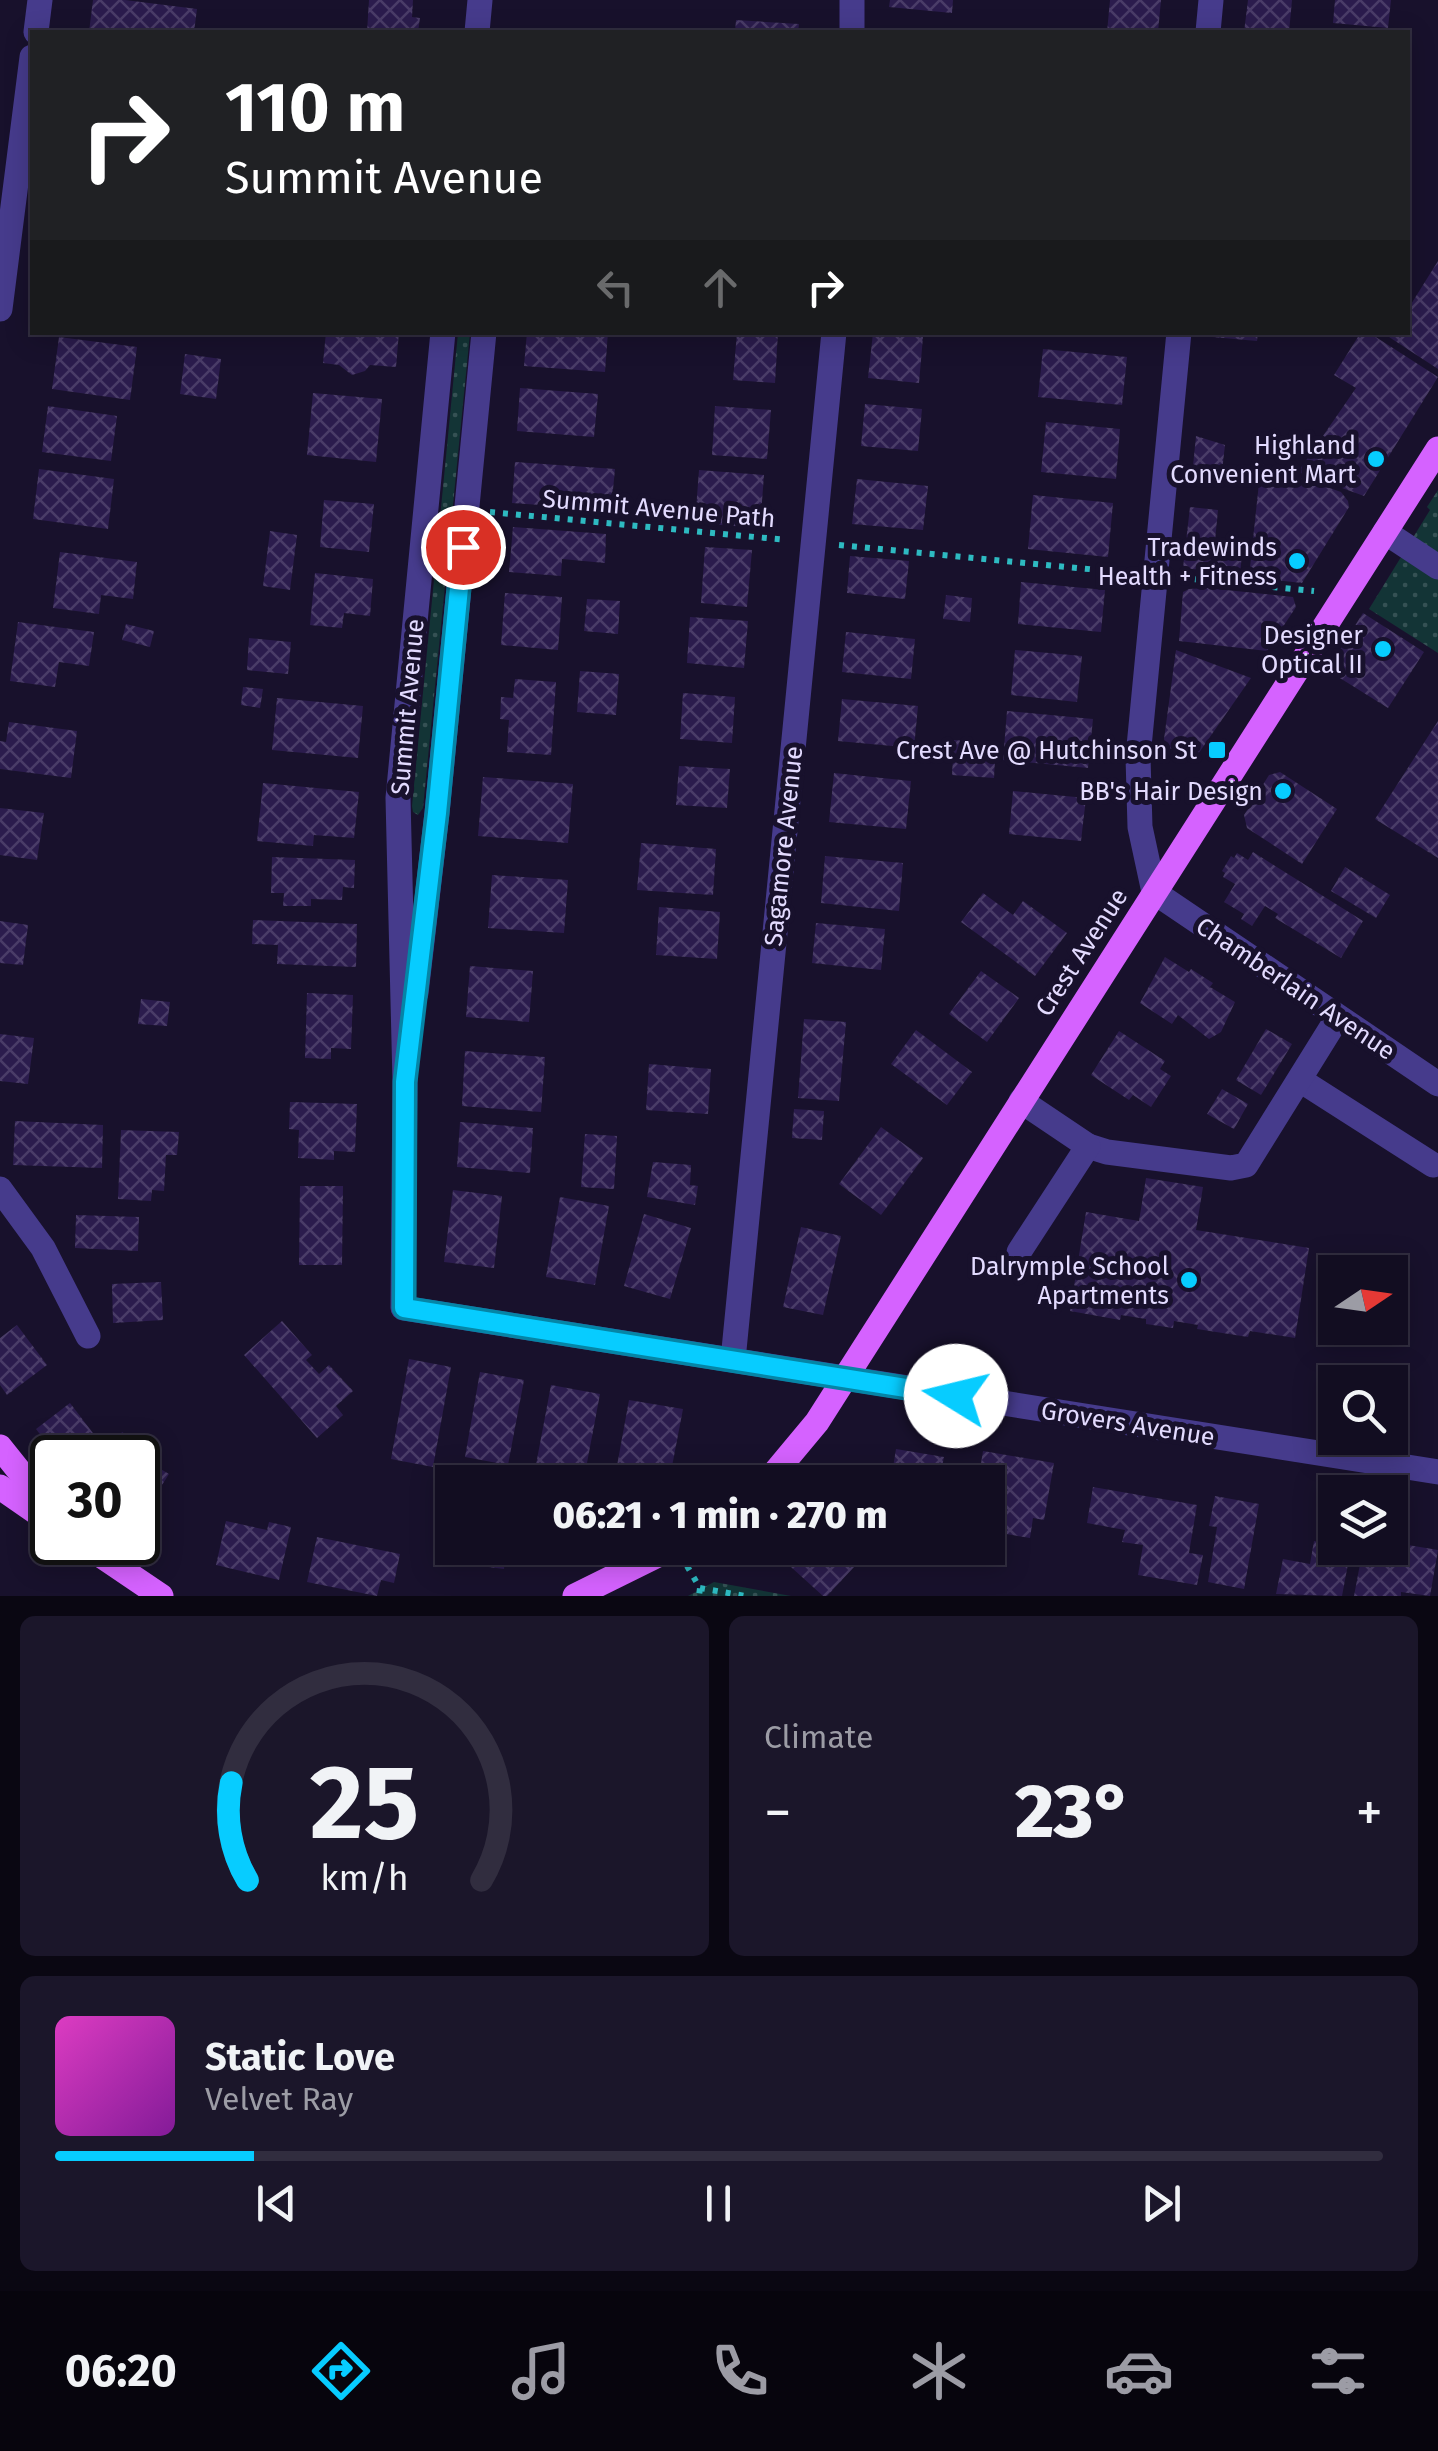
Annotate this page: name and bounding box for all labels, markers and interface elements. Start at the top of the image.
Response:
text: 110 m [225,66,405,150]
icon: right [60,70,190,200]
text: Summit Avenue [225,151,543,205]
icon: left [588,260,643,315]
icon: ahead [693,260,748,315]
icon: right [798,260,853,315]
place label: Highland Convenient Mart [1170,431,1357,490]
marker: Highland Convenient Mart [1365,448,1387,470]
street label: Summit Avenue Path [541,484,777,534]
pin [421,505,506,590]
icon: arrive [436,520,491,575]
place label: Tradewinds Health + Fitness [1098,533,1277,592]
marker: Tradewinds Health + Fitness [1286,550,1308,572]
street label: Summit Avenue [385,618,431,796]
place label: Designer Optical II [1261,621,1363,680]
marker: Designer Optical II [1372,638,1394,660]
place label: Crest Ave @ Hutchinson St [896,736,1198,766]
marker: Crest Ave @ Hutchinson St [1206,739,1228,761]
street label: Sagamore Avenue [759,744,809,948]
place label: BB's Hair Design [1079,777,1263,807]
marker: BB's Hair Design [1272,780,1294,802]
street label: Crest Avenue [1029,883,1134,1022]
street label: Chamberlain Avenue [1190,911,1401,1067]
place label: Dalrymple School Apartments [970,1252,1169,1311]
north arrow [1318,1255,1408,1345]
map controls [1318,1255,1408,1565]
marker: Dalrymple School Apartments [1178,1269,1200,1291]
position arrow [904,1344,1008,1448]
button: search [1318,1365,1408,1455]
street label: Grovers Avenue [1039,1395,1217,1453]
speed limit sign: 30 [30,1435,160,1565]
button: layers [1318,1475,1408,1565]
text: 06:21 · 1 min · 270 m [553,1492,887,1538]
text: Climate [764,1718,873,1756]
text: 25 [310,1741,419,1866]
text: 23° [1015,1767,1132,1857]
text: − [764,1780,792,1846]
text: + [1356,1780,1383,1846]
text: km/h [320,1857,409,1899]
text: Static Love [205,2034,395,2080]
text: Velvet Ray [205,2080,353,2118]
icon: previous [249,2176,304,2231]
icon: pause [691,2176,746,2231]
icon: next [1134,2176,1189,2231]
icon: directions [306,2336,376,2406]
icon: music [506,2336,576,2406]
icon: phone [705,2336,775,2406]
icon: climate [904,2336,974,2406]
icon: car [1104,2336,1174,2406]
icon: filters [1303,2336,1373,2406]
text: 06:20 [65,2344,177,2398]

